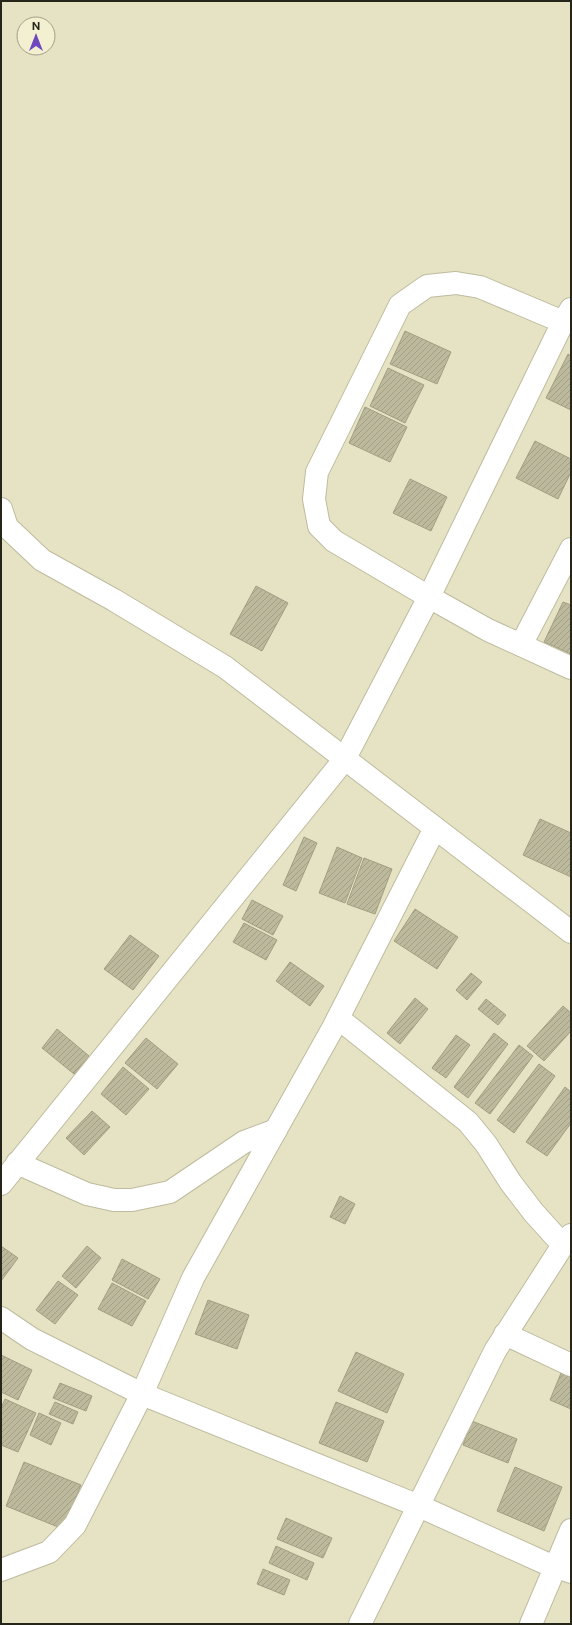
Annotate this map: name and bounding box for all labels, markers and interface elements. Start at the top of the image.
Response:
north arrow [16,16,56,56]
text: N [32,20,40,32]

